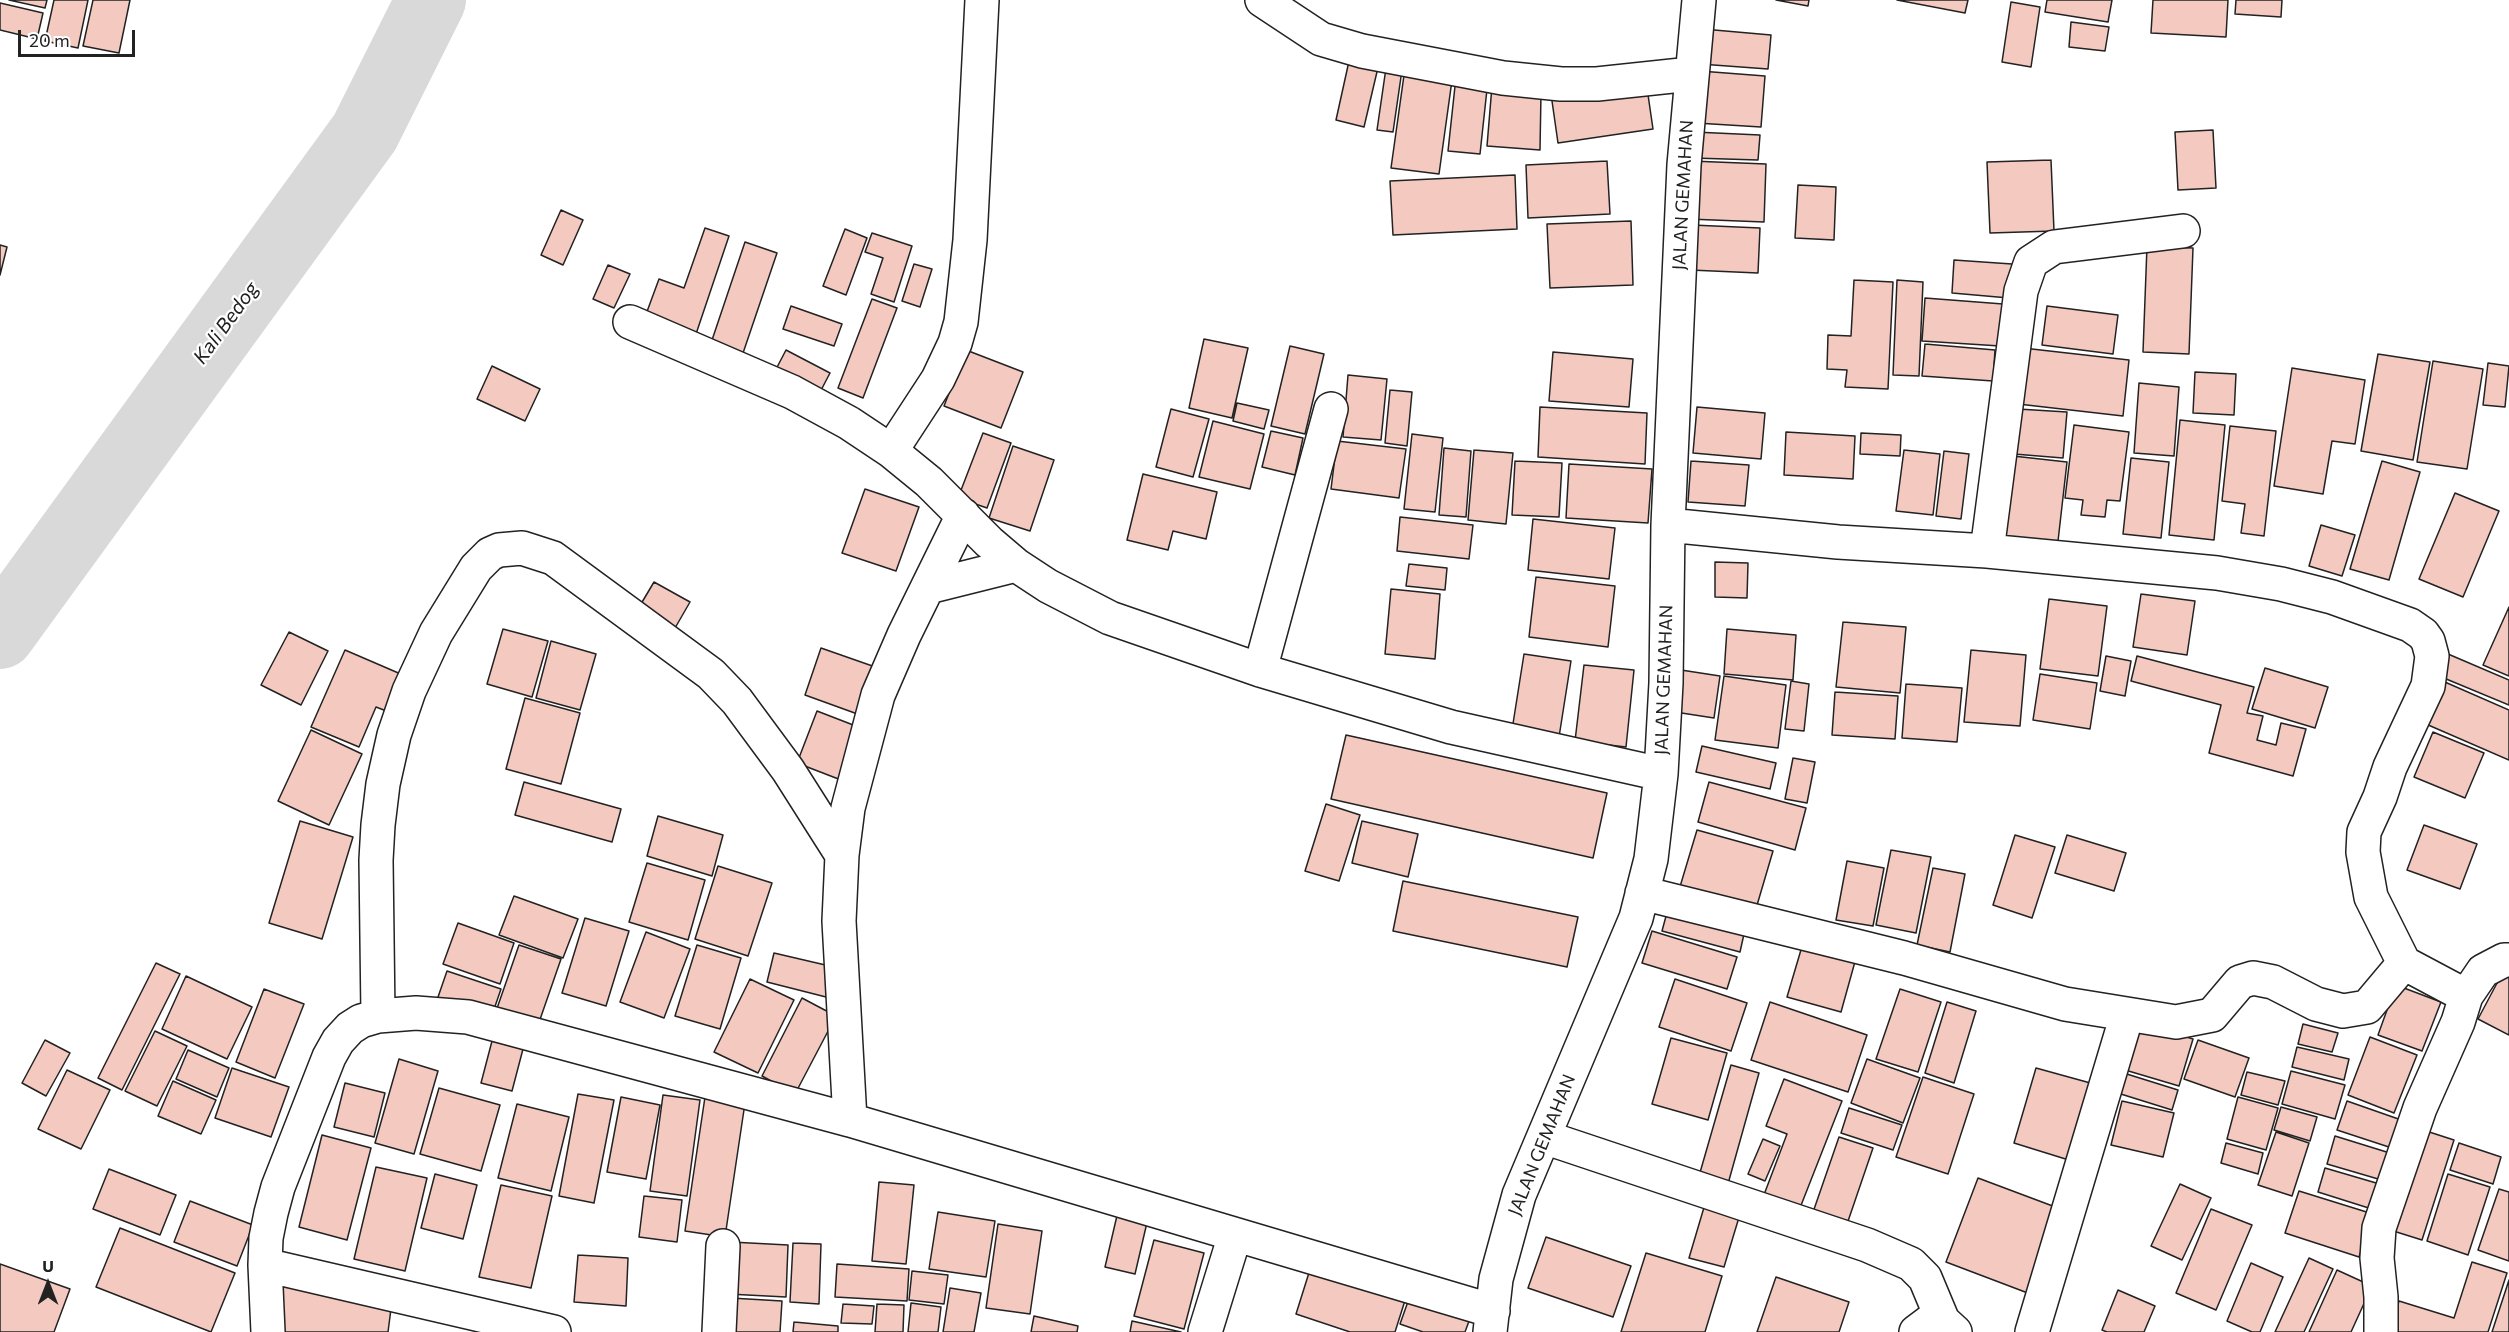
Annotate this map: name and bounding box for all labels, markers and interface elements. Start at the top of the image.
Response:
scale bar [21,18,138,56]
text: 20 m [29,29,70,51]
street label: JALAN GEMAHAN [1668,119,1698,271]
water label: Kali Bedog [188,277,264,369]
street label: JALAN GEMAHAN [1651,604,1677,756]
street label: JALAN GEMAHAN [1504,1071,1580,1219]
north arrow [18,1254,78,1314]
text: U [42,1256,54,1275]

